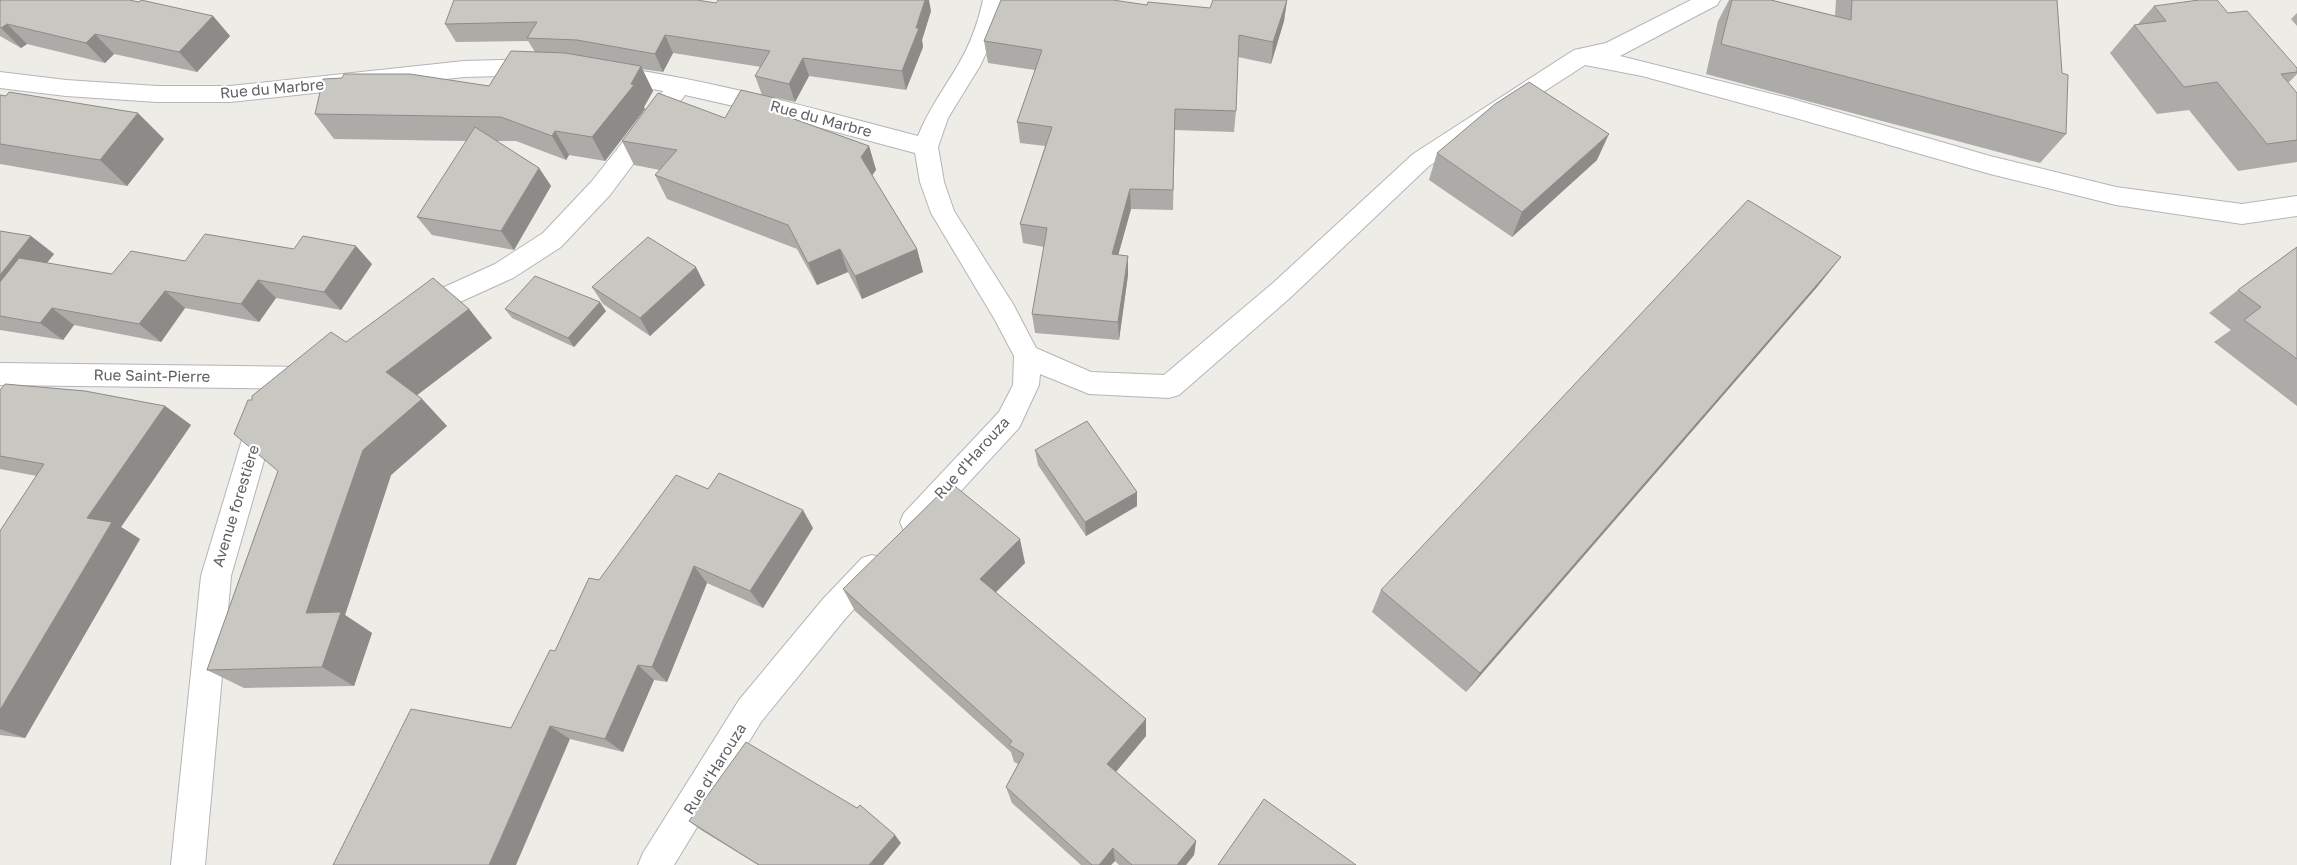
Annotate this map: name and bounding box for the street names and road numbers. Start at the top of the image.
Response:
street label: Rue du Marbre [219,74,325,102]
street label: Rue du Marbre [769,96,874,140]
street label: Rue Saint-Pierre [93,365,211,385]
street label: Rue d'Harouza [930,413,1013,502]
street label: Avenue forestière [208,442,262,569]
street label: Rue d'Harouza [679,720,749,817]

